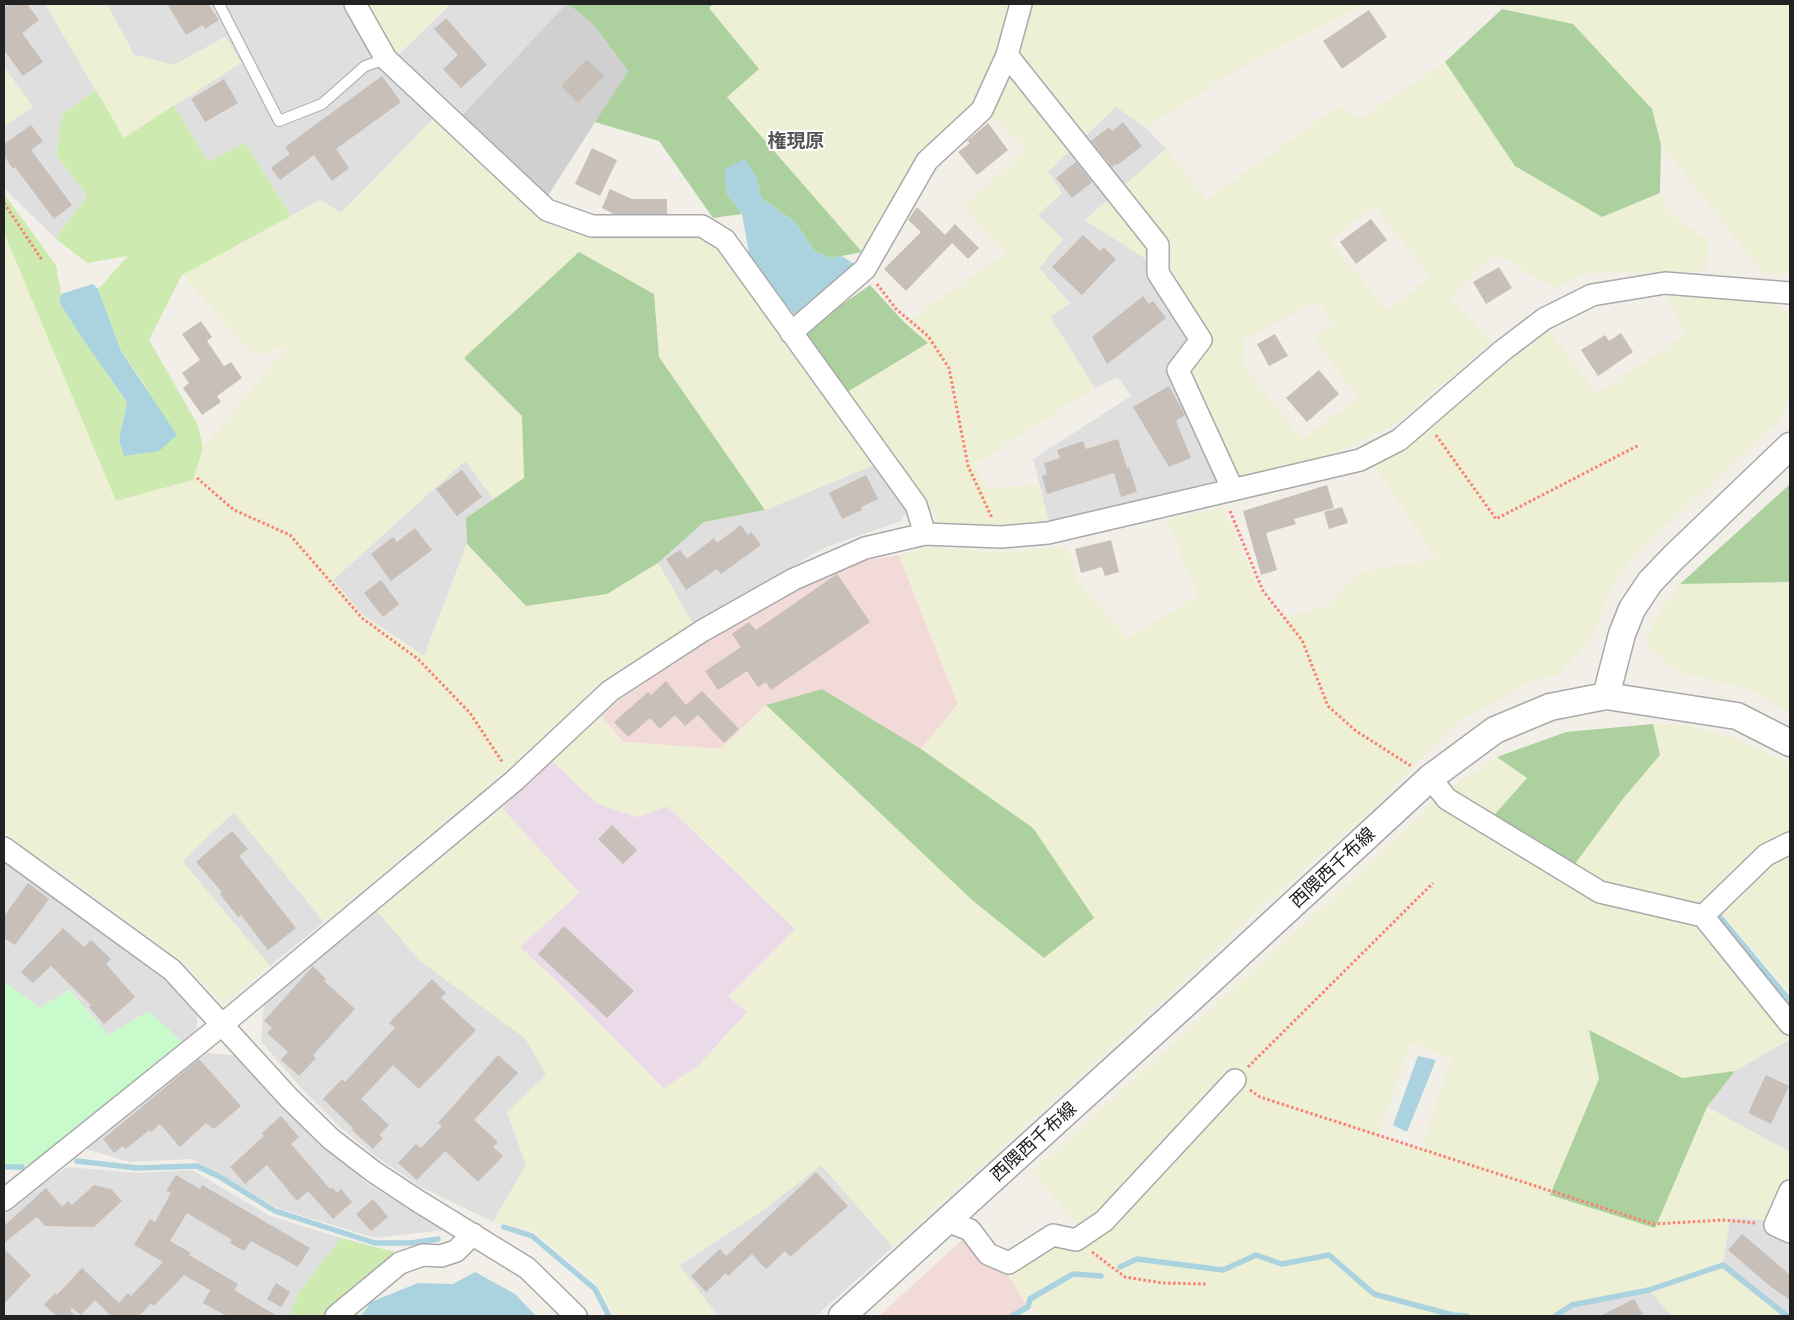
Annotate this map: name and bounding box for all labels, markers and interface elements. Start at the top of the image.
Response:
district label: 権現原 [768,130,824,152]
street label: 西隈西千布線 [1286,823,1380,913]
street label: 西隈西千布線 [987,1098,1081,1186]

